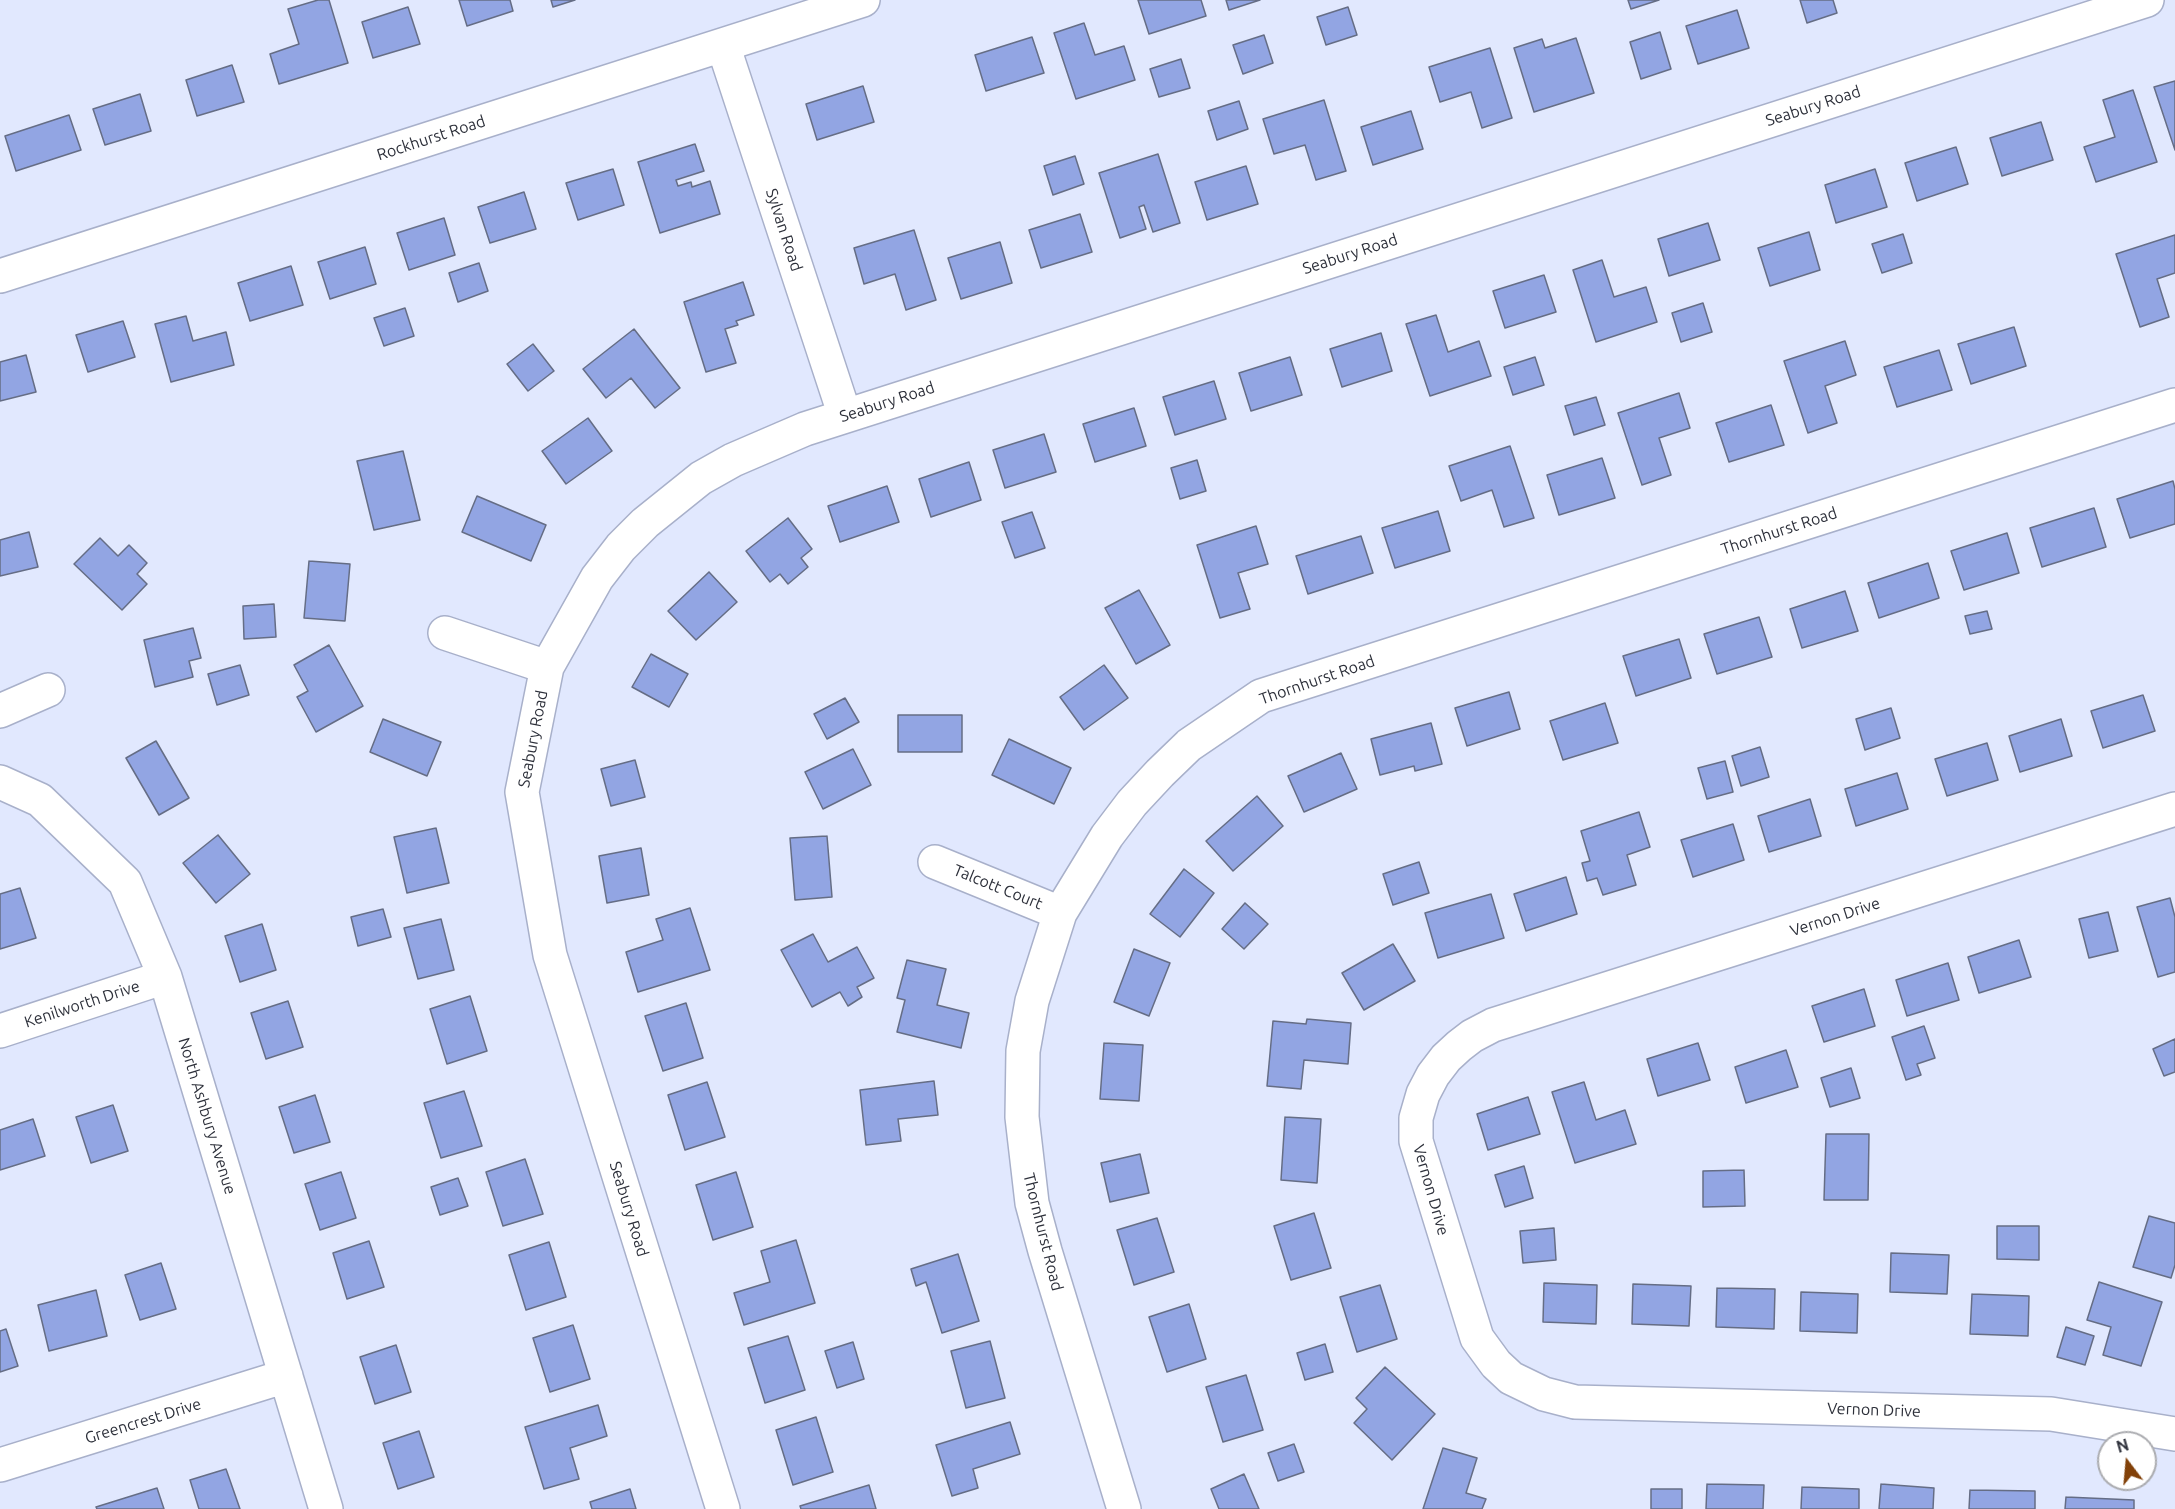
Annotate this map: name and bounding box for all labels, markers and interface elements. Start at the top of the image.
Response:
street label: Seabury Road [1763,82,1863,130]
street label: Rockhurst Road [374,111,488,165]
street label: Sylvan Road [762,186,806,274]
street label: Seabury Road [1300,230,1400,278]
street label: Seabury Road [837,378,937,426]
street label: Thornhurst Road [1719,503,1839,559]
street label: Thornhurst Road [1257,651,1377,709]
street label: Seabury Road [514,689,552,789]
street label: Talcott Court [951,860,1045,914]
street label: Vernon Drive [1788,893,1882,941]
street label: Kenilworth Drive [22,976,142,1032]
street label: North Ashbury Avenue [174,1035,240,1197]
street label: Vernon Drive [1409,1142,1453,1238]
street label: Seabury Road [605,1159,653,1259]
street label: Thornhurst Road [1019,1171,1067,1293]
street label: Greencrest Drive [83,1394,203,1448]
street label: Vernon Drive [1827,1399,1921,1421]
north arrow [2097,1431,2157,1491]
text: N [2114,1435,2131,1456]

